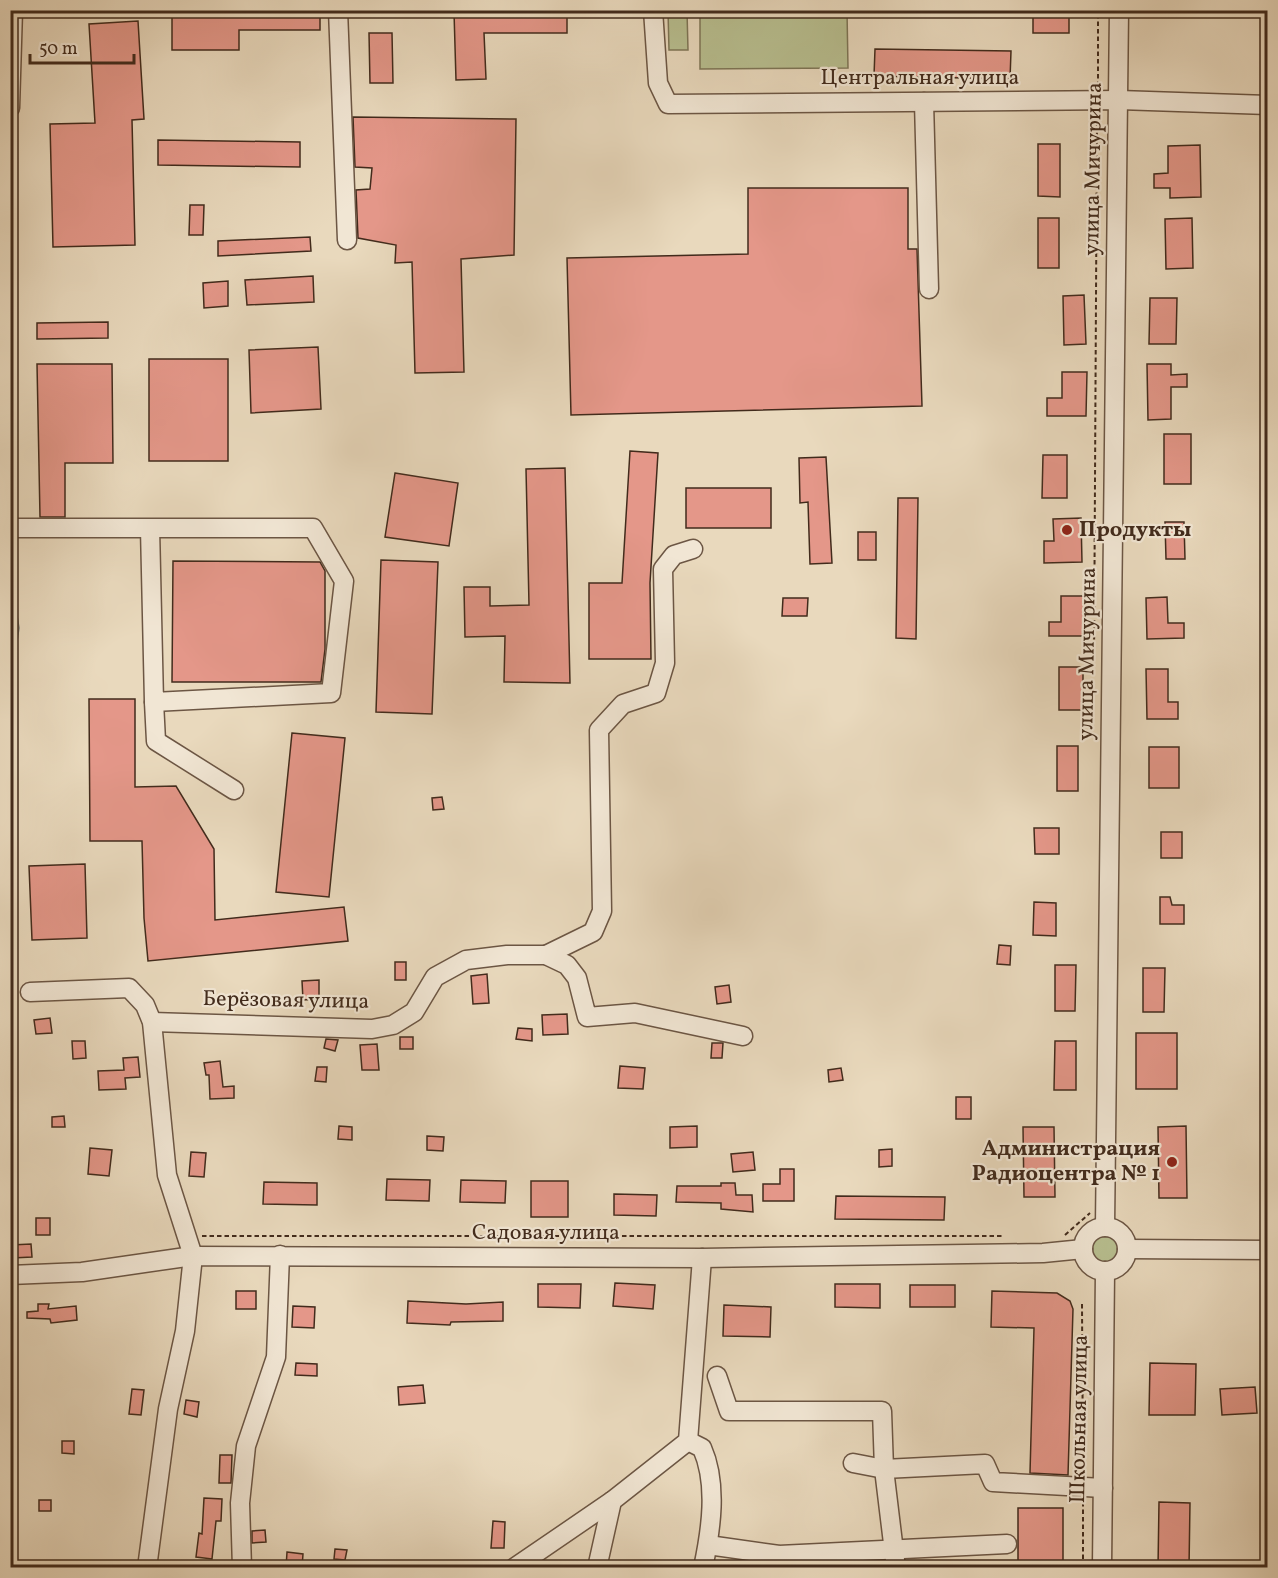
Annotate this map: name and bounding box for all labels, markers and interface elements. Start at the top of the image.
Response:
scale bar [30,27,134,65]
text: 50 m [39,37,78,62]
street label: Центральная улица [820,63,1020,94]
street label: улица Мичурина [1077,82,1111,256]
place label: Продукты [1079,515,1191,546]
marker: Продукты [1060,523,1074,537]
street label: улица Мичурина [1071,567,1105,741]
street label: Берёзовая улица [202,984,370,1018]
place label: Администрация Радиоцентра № 1 [972,1134,1160,1190]
marker: Администрация Радиоцентра № 1 [1165,1155,1179,1169]
street label: Садовая улица [472,1218,620,1249]
street label: Школьная улица [1063,1334,1097,1504]

